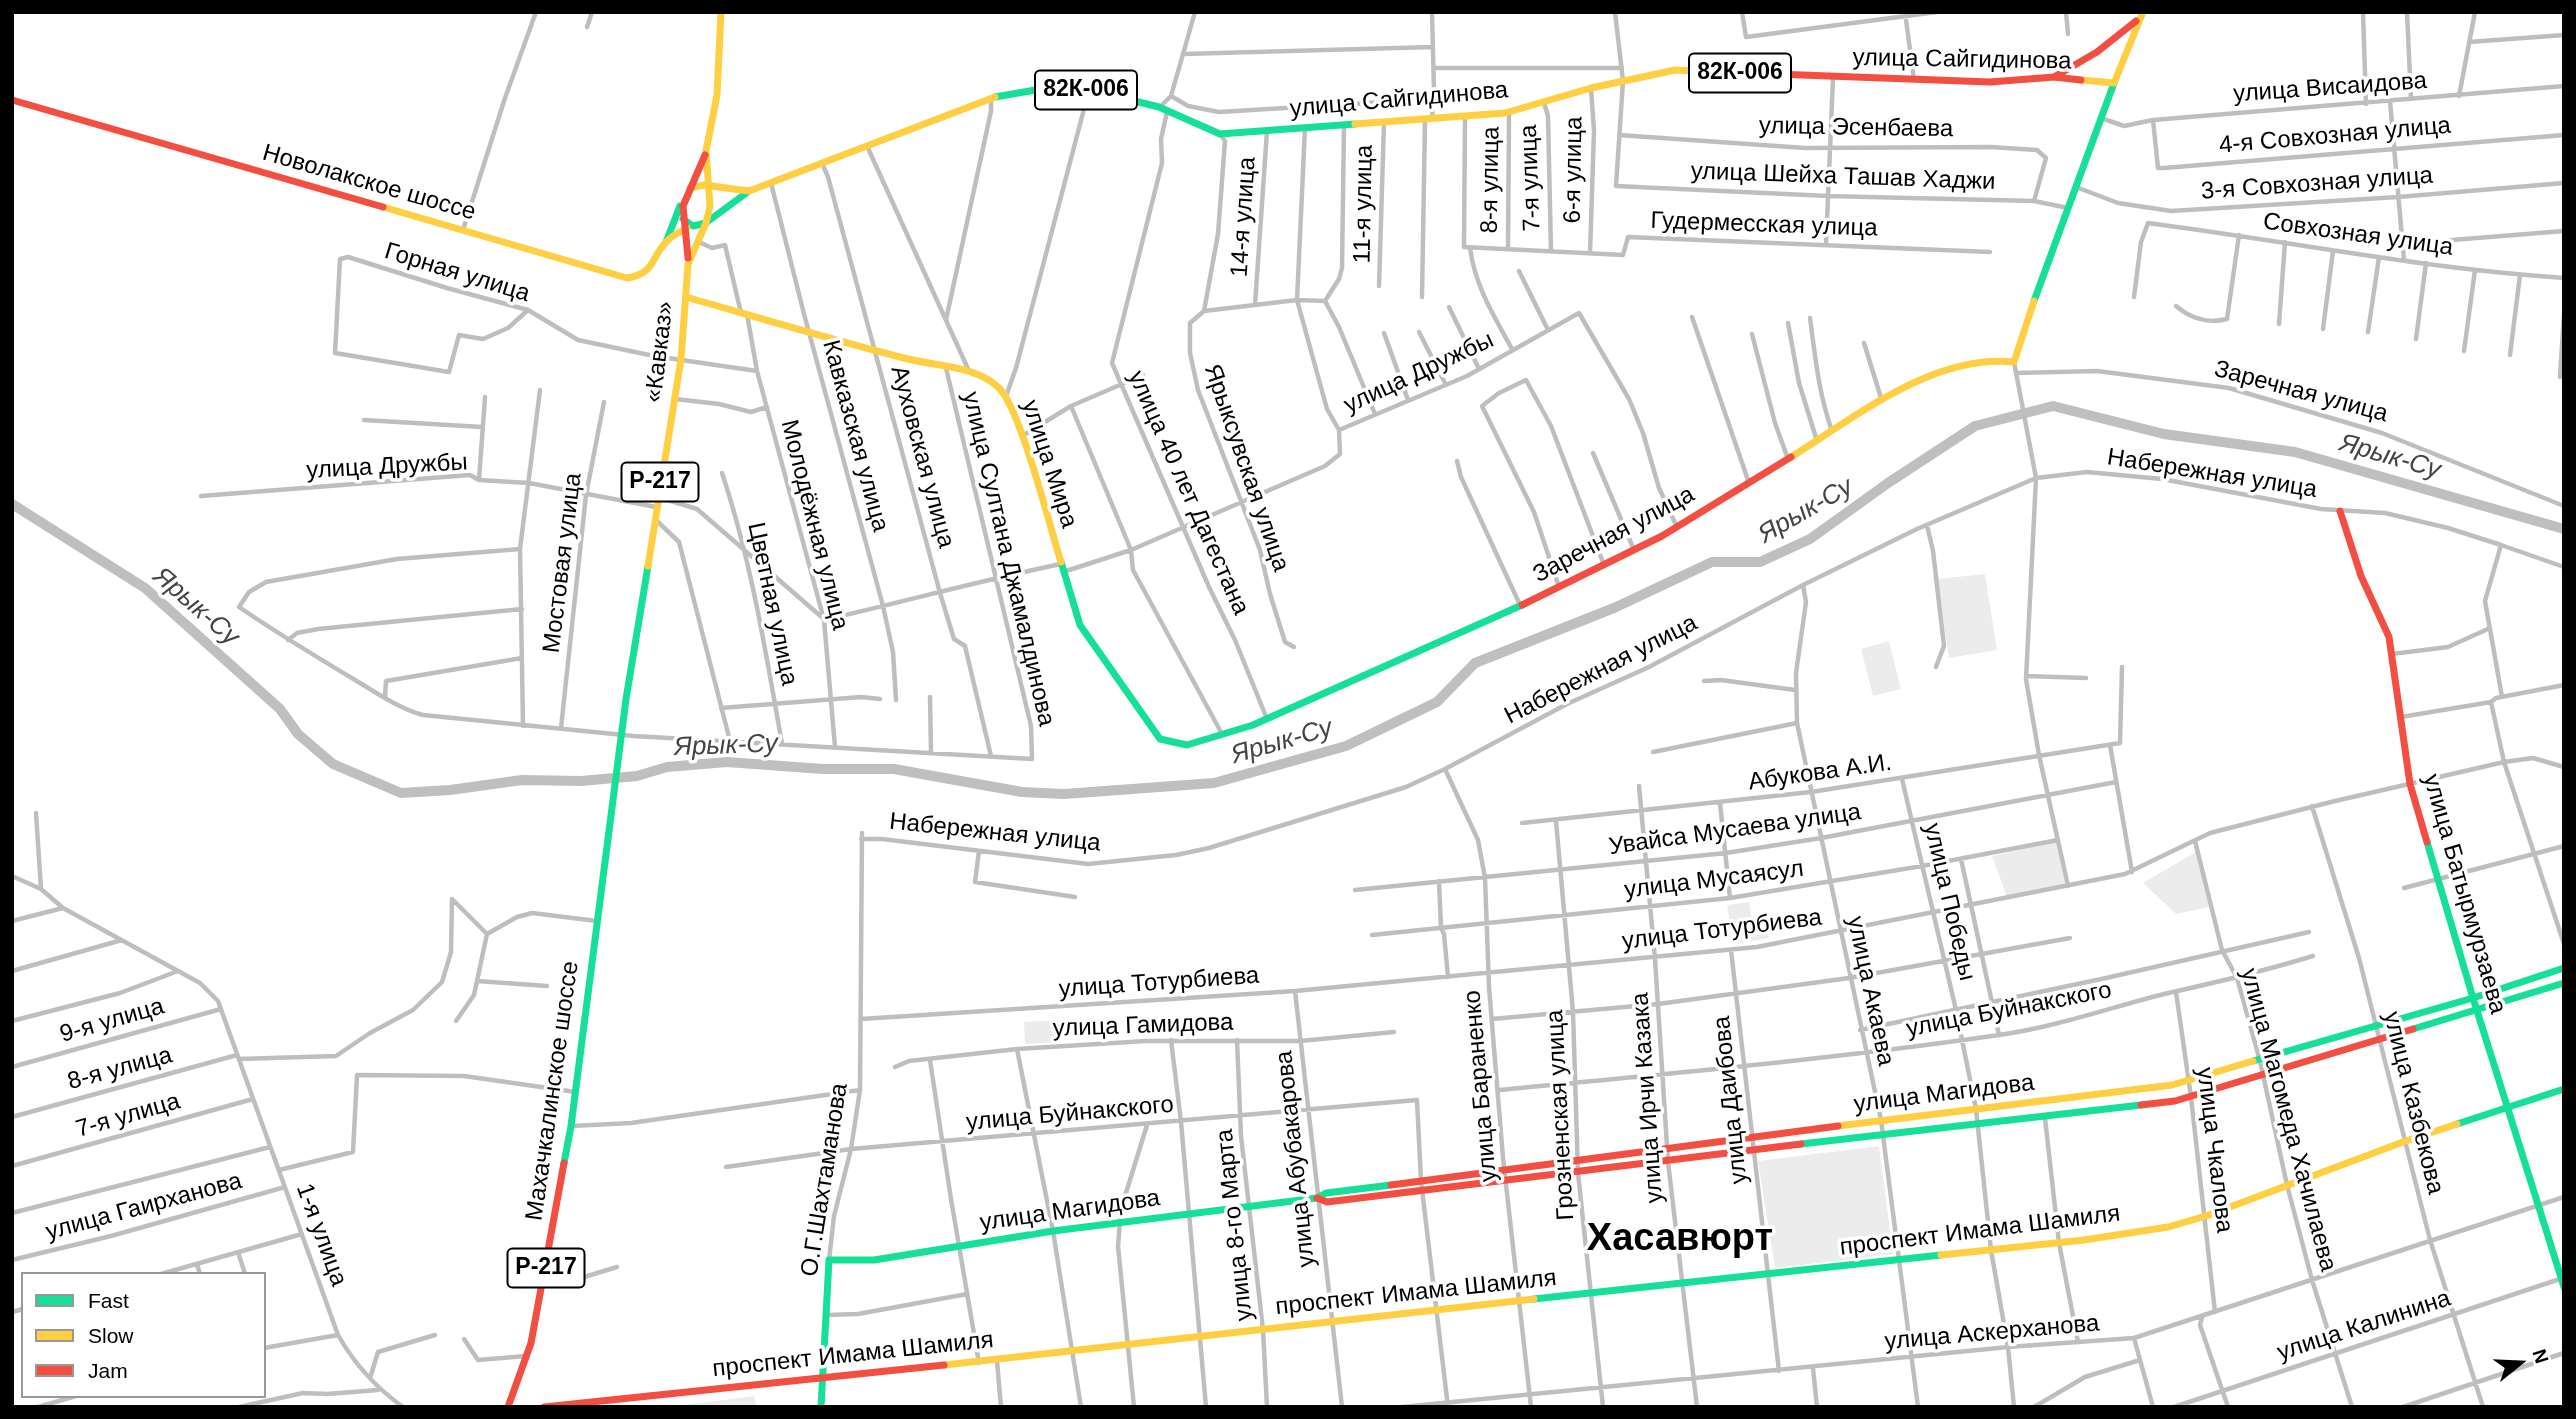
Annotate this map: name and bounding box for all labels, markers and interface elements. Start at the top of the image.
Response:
street label: улица Сайгидинова [1852,44,2072,76]
road number: 82К-006 [1689,54,1791,92]
street label: улица Висаидова [2232,67,2428,109]
road number: 82К-006 [1035,71,1137,110]
street label: улица Сайгидинова [1289,76,1509,124]
street label: улица Эсенбаева [1759,112,1953,144]
street label: 4-я Совхозная улица [2218,112,2452,160]
street label: 6-я улица [1559,116,1589,224]
street label: 7-я улица [1515,124,1547,232]
street label: 8-я улица [1476,126,1506,234]
street label: Новолакское шоссе [259,139,479,227]
street label: 11-я улица [1349,144,1379,264]
street label: 14-я улица [1225,156,1263,278]
street label: улица Шейха Ташав Хаджи [1690,157,1996,197]
street label: 3-я Совхозная улица [2200,162,2434,206]
street label: Гудермесская улица [1650,207,1878,243]
street label: Совхозная улица [2261,207,2455,263]
street label: Горная улица [381,237,533,309]
street label: «Кавказ» [639,300,681,404]
street label: улица Дружбы [1340,326,1498,420]
street label: Кавказская улица [816,337,894,535]
street label: Заречная улица [2211,355,2391,429]
street label: Ярыксувская улица [1197,361,1295,575]
street label: Ауховская улица [884,363,960,551]
street label: улица 40 лет Дагестана [1121,367,1255,619]
street label: улица Султана Джамалдинова [955,389,1061,729]
street label: улица Мира [1015,396,1083,532]
street label: Молодёжная улица [774,417,854,633]
water label: Ярык-Су [2336,428,2444,486]
street label: Набережная улица [2105,443,2319,505]
street label: улица Дружбы [306,448,468,486]
road number: Р-217 [622,462,698,502]
street label: Мостовая улица [538,471,588,655]
water label: Ярык-Су [1753,472,1859,550]
street label: Заречная улица [1528,480,1700,590]
street label: Цветная улица [741,520,803,688]
water label: Ярык-Су [147,561,245,653]
street label: Набережная улица [1500,609,1702,731]
water label: Ярык-Су [1228,713,1336,771]
water label: Ярык-Су [674,729,778,763]
street label: Абукова А.И. [1746,749,1894,797]
street label: улица Батырмурзаева [2416,771,2512,1017]
street label: Увайса Мусаева улица [1607,798,1863,862]
street label: Набережная улица [888,808,1102,858]
street label: улица Победы [1917,820,1981,984]
street label: улица Мусаясул [1623,855,1805,905]
street label: улица Тотурбиева [1621,903,1823,957]
street label: улица Акаева [1840,914,1900,1068]
street label: Махачкалинское шоссе [521,959,585,1223]
street label: улица Тотурбиева [1058,962,1260,1004]
street label: улица Магомеда Хачилаева [2234,965,2342,1275]
street label: улица Буйнакского [1904,976,2114,1044]
street label: улица Бараненко [1458,989,1504,1183]
street label: 9-я улица [57,992,167,1050]
street label: улица Ирчи Казака [1626,992,1670,1204]
street label: улица Гамидова [1052,1008,1234,1044]
street label: Грозненская улица [1541,1009,1581,1221]
street label: улица Казбекова [2376,1009,2450,1197]
street label: улица Даибова [1708,1015,1754,1185]
street label: 8-я улица [65,1041,175,1097]
street label: улица Абубакарова [1270,1049,1322,1269]
street label: улица Чкалова [2190,1066,2238,1234]
street label: улица Магидова [1852,1069,2036,1119]
street label: О.Г.Шахтаманова [795,1081,855,1279]
street label: 7-я улица [73,1087,183,1145]
street label: улица Буйнакского [965,1091,1175,1137]
street label: улица 8-го Марта [1211,1128,1259,1322]
street label: улица Гаирханова [43,1167,245,1247]
street label: 1-я улица [289,1180,353,1290]
street label: улица Магидова [978,1184,1162,1238]
street label: проспект Имама Шамиля [1838,1200,2122,1262]
district label: Хасавюрт [1587,1217,1773,1263]
road number: Р-217 [508,1248,584,1288]
street label: проспект Имама Шамиля [1274,1264,1558,1322]
legend [21,1272,266,1398]
street label: улица Калинина [2274,1284,2454,1368]
text: Fast [88,1289,129,1312]
street label: улица Аскерханова [1883,1309,2101,1357]
text: Slow [88,1324,134,1347]
street label: проспект Имама Шамиля [711,1326,995,1384]
north arrow [2485,1328,2555,1398]
text: N [2528,1347,2553,1366]
text: Jam [88,1359,128,1382]

